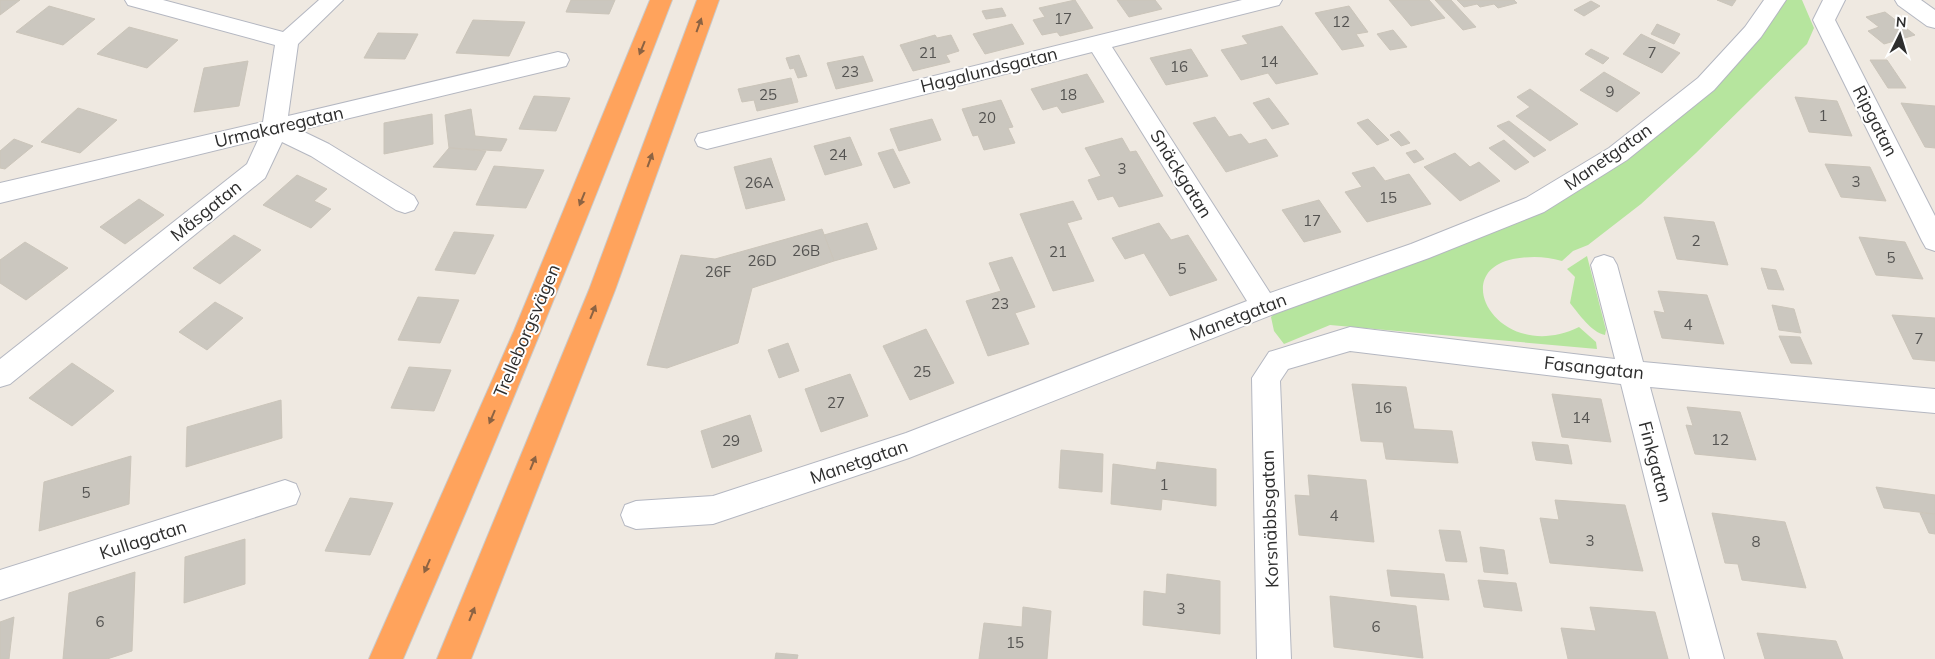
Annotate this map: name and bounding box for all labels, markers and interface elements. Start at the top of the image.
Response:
house number: 17 [1054,9,1072,28]
north arrow [1875,10,1925,60]
house number: 12 [1332,12,1350,31]
text: N [1895,13,1907,31]
one-way arrow [696,17,703,32]
one-way arrow [638,40,646,55]
street label: Hagalundsgatan [918,41,1060,98]
house number: 21 [919,43,937,62]
house number: 7 [1647,43,1657,62]
house number: 14 [1260,52,1278,71]
house number: 16 [1170,57,1188,76]
house number: 23 [841,62,859,81]
street label: Ripgatan [1848,81,1903,160]
house number: 9 [1605,82,1615,101]
house number: 25 [759,85,777,104]
house number: 18 [1059,85,1077,104]
street label: Urmakaregatan [212,100,346,153]
house number: 1 [1818,106,1828,125]
house number: 20 [978,108,996,127]
street label: Manetgatan [1559,118,1656,195]
street label: Snäckgatan [1145,125,1218,222]
house number: 24 [829,145,847,164]
one-way arrow [646,152,654,167]
house number: 3 [1117,159,1127,178]
house number: 3 [1851,172,1861,191]
house number: 26A [744,173,774,192]
street label: Måsgatan [166,175,246,246]
house number: 15 [1379,188,1397,207]
one-way arrow [578,191,585,206]
house number: 17 [1303,211,1321,230]
house number: 2 [1691,231,1701,250]
house number: 26B [792,241,820,260]
house number: 21 [1049,242,1067,261]
house number: 5 [1886,248,1896,267]
house number: 26D [747,251,777,270]
house number: 5 [1177,259,1187,278]
street label: Trelleborgsvägen [488,261,565,401]
house number: 26F [705,262,731,281]
street label: Manetgatan [1186,288,1290,346]
house number: 23 [991,294,1009,313]
one-way arrow [589,304,597,319]
house number: 4 [1683,315,1693,334]
house number: 7 [1914,329,1924,348]
street label: Fasangatan [1543,351,1645,384]
house number: 25 [913,362,931,381]
house number: 27 [827,393,845,412]
house number: 16 [1374,398,1392,417]
house number: 14 [1572,408,1590,427]
one-way arrow [487,410,495,424]
street label: Finkgatan [1634,419,1677,505]
house number: 12 [1711,430,1729,449]
house number: 29 [722,431,740,450]
street label: Manetgatan [807,434,911,489]
street label: Korsnäbbsgatan [1256,450,1283,588]
one-way arrow [529,455,537,470]
house number: 1 [1159,475,1169,494]
house number: 5 [81,483,91,502]
house number: 4 [1329,506,1339,525]
street label: Kullagatan [96,515,189,564]
house number: 3 [1585,531,1595,550]
house number: 8 [1751,532,1761,551]
one-way arrow [423,559,431,573]
house number: 3 [1176,599,1186,618]
one-way arrow [469,607,477,621]
house number: 6 [95,612,105,631]
house number: 6 [1371,617,1381,636]
house number: 15 [1006,633,1024,652]

